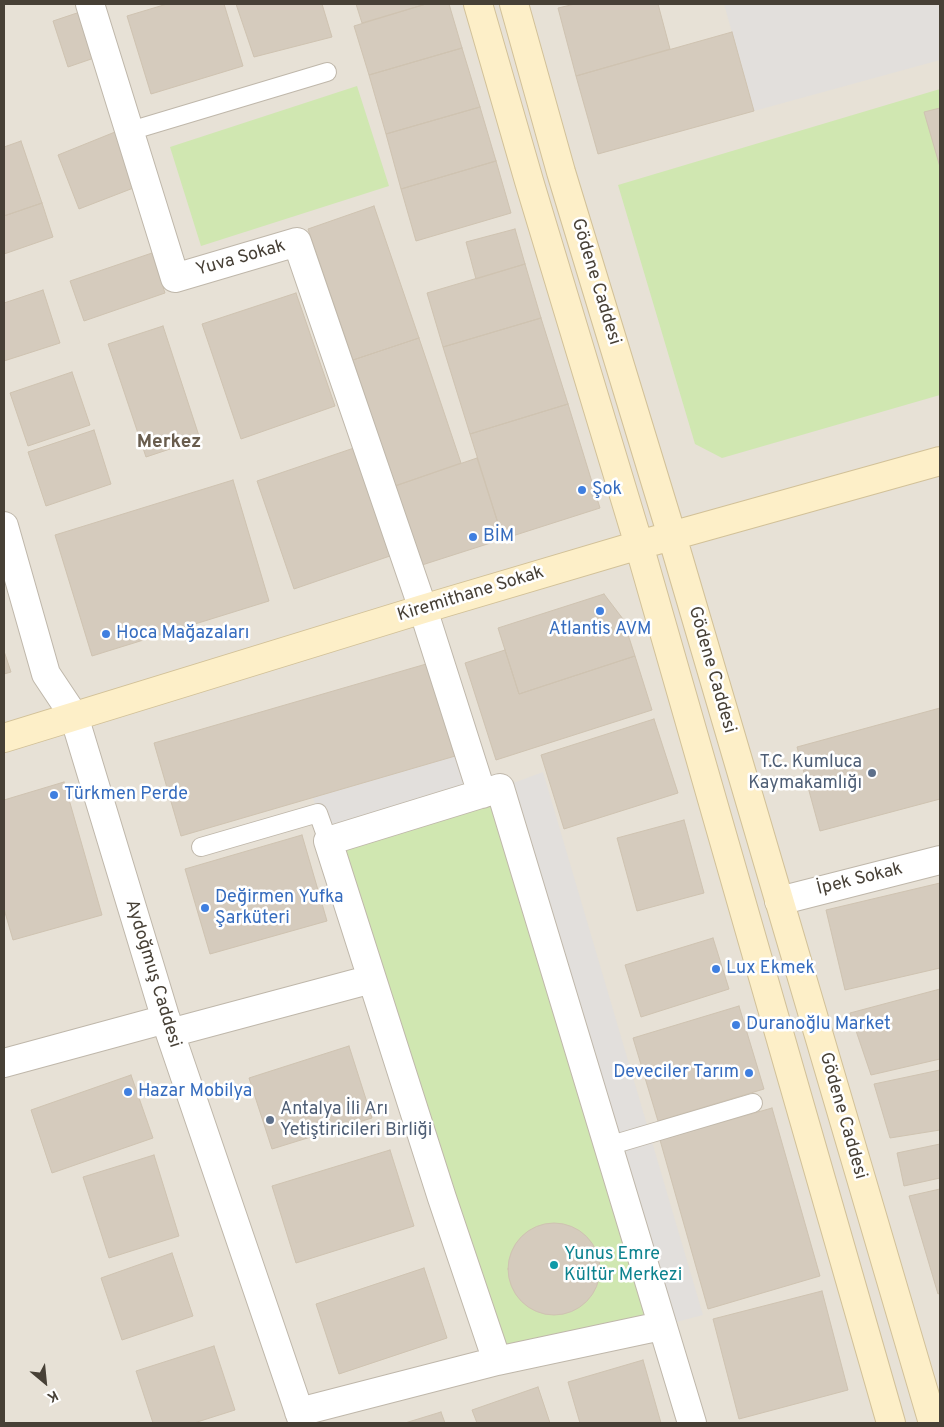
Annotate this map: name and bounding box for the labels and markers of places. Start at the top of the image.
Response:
place label: Şok [592,479,622,501]
marker: Şok [576,484,588,496]
place label: BİM [483,526,514,548]
marker: BİM [467,531,479,543]
marker: Atlantis AVM [594,605,606,617]
place label: Atlantis AVM [549,619,651,641]
place label: Hoca Mağazaları [116,623,249,645]
marker: Hoca Mağazaları [100,628,112,640]
place label: T.C. Kumluca Kaymakamlığı [748,752,862,794]
marker: T.C. Kumluca Kaymakamlığı [866,767,878,779]
place label: Türkmen Perde [64,784,188,806]
marker: Türkmen Perde [48,789,60,801]
place label: Değirmen Yufka Şarküteri [215,887,344,930]
marker: Değirmen Yufka Şarküteri [199,902,211,914]
place label: Lux Ekmek [726,958,815,980]
marker: Lux Ekmek [710,963,722,975]
place label: Duranoğlu Market [746,1014,891,1036]
marker: Duranoğlu Market [730,1019,742,1031]
place label: Deveciler Tarım [613,1062,739,1084]
marker: Deveciler Tarım [743,1067,755,1079]
place label: Hazar Mobilya [138,1081,252,1103]
marker: Hazar Mobilya [122,1086,134,1098]
place label: Antalya İli Arı Yetiştiricileri Birliği [280,1099,432,1142]
marker: Antalya İli Arı Yetiştiricileri Birliği [264,1114,276,1126]
place label: Yunus Emre Kültür Merkezi [564,1244,682,1286]
marker: Yunus Emre Kültür Merkezi [548,1259,560,1271]

